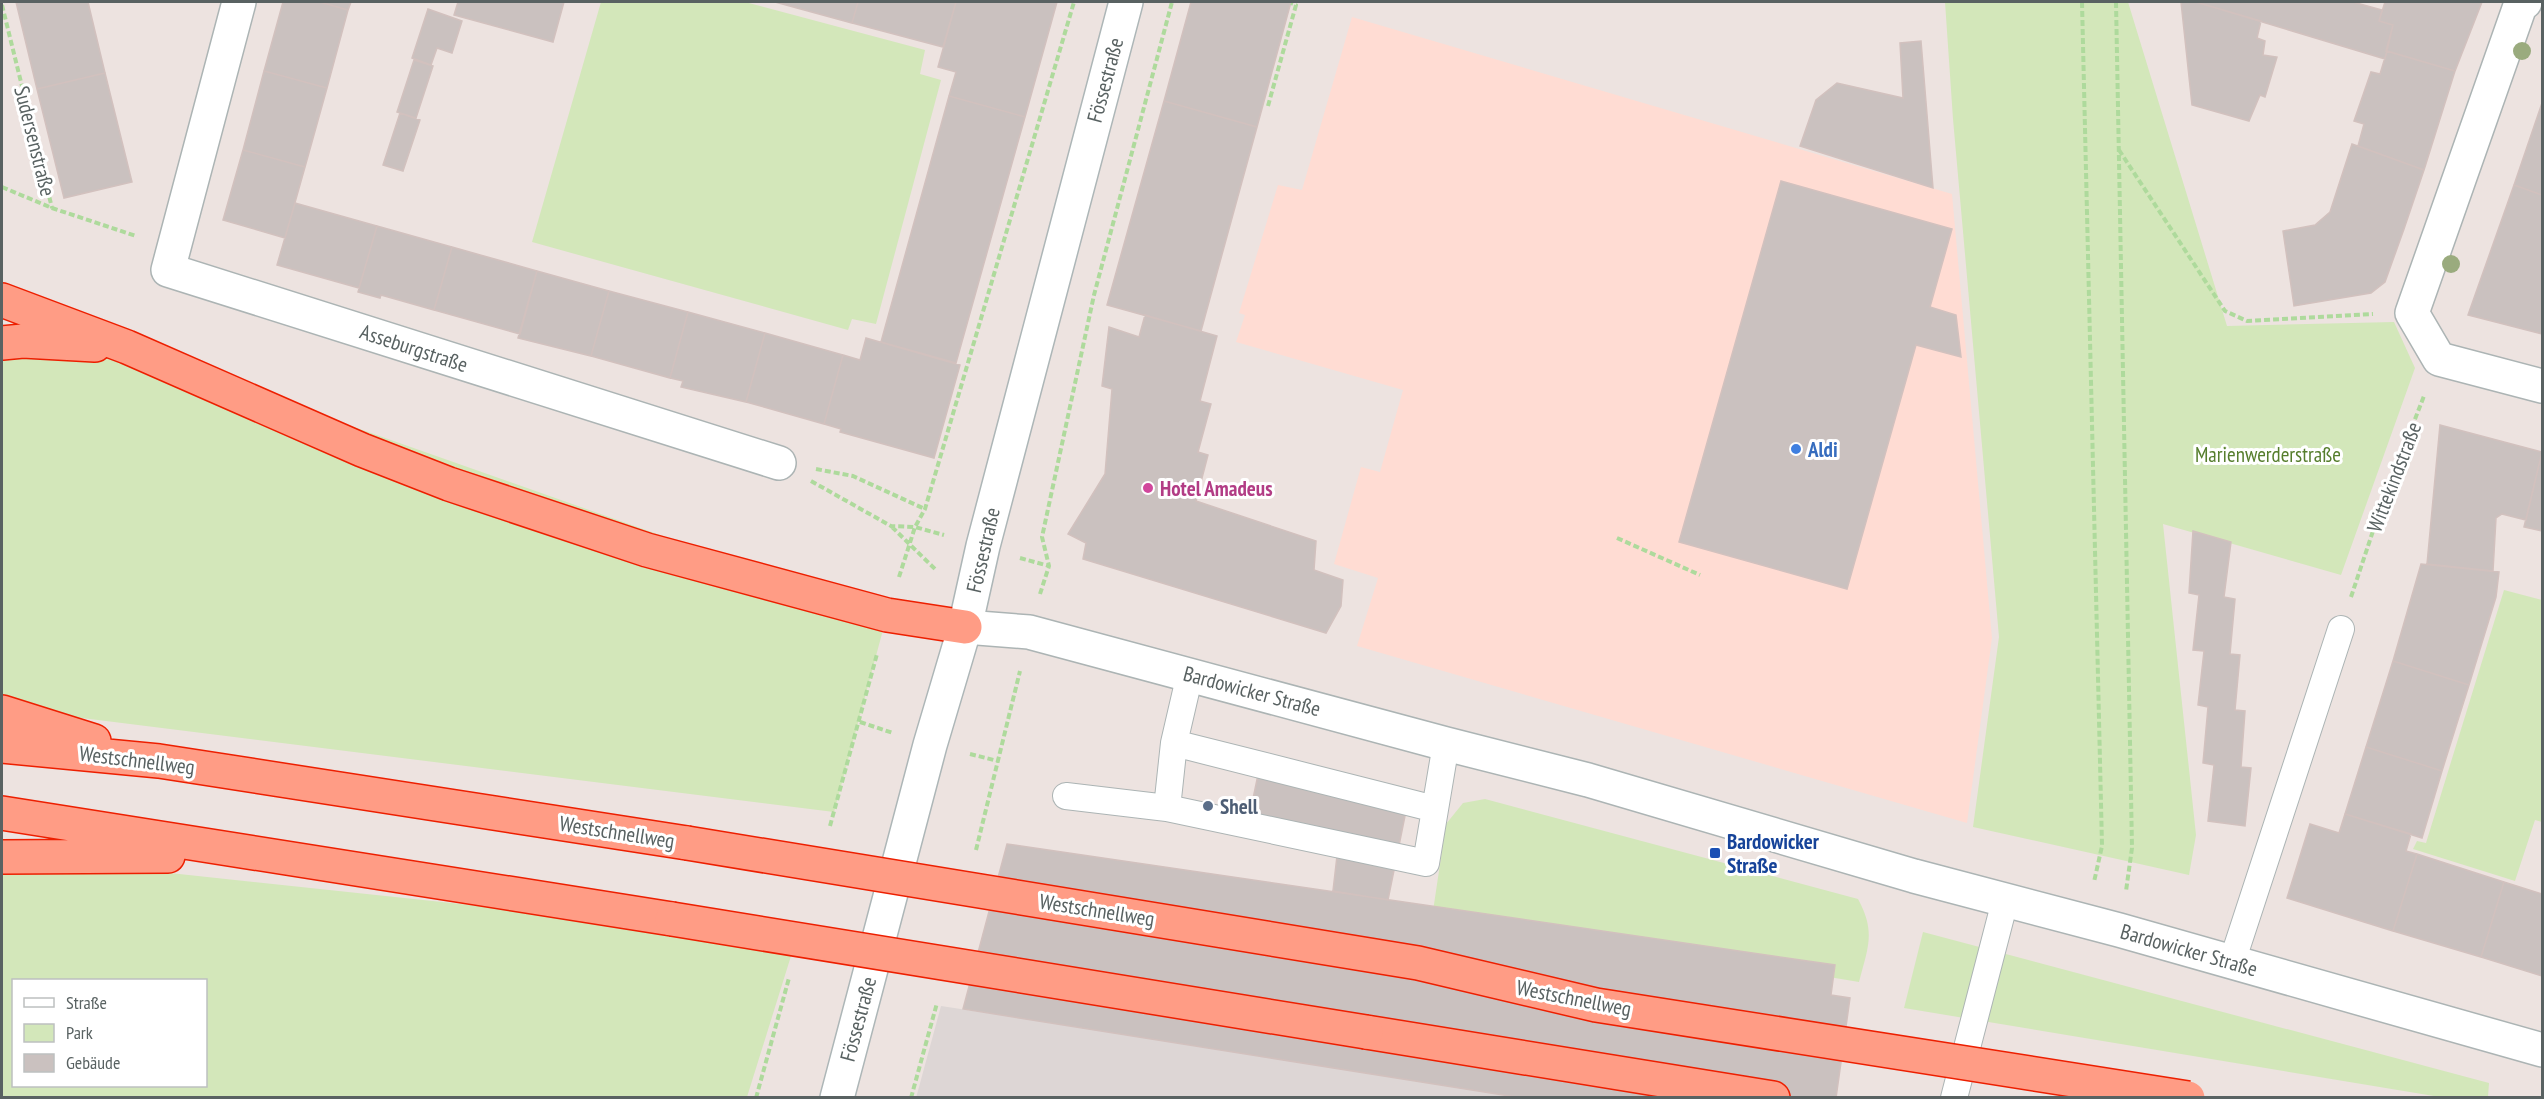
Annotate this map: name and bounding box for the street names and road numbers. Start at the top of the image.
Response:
street label: Fössestraße [1081,35,1129,125]
street label: Sudersenstraße [8,83,62,199]
street label: Asseburgstraße [357,318,471,378]
street label: Wittekindstraße [2361,418,2427,536]
street label: Fössestraße [960,505,1006,595]
street label: Bardowicker Straße [1180,660,1324,722]
street label: Westschnellweg [78,740,196,780]
street label: Westschnellweg [558,810,676,854]
street label: Westschnellweg [1038,888,1156,932]
street label: Bardowicker Straße [2117,918,2261,982]
street label: Fössestraße [834,974,882,1064]
street label: Westschnellweg [1514,974,1634,1022]

